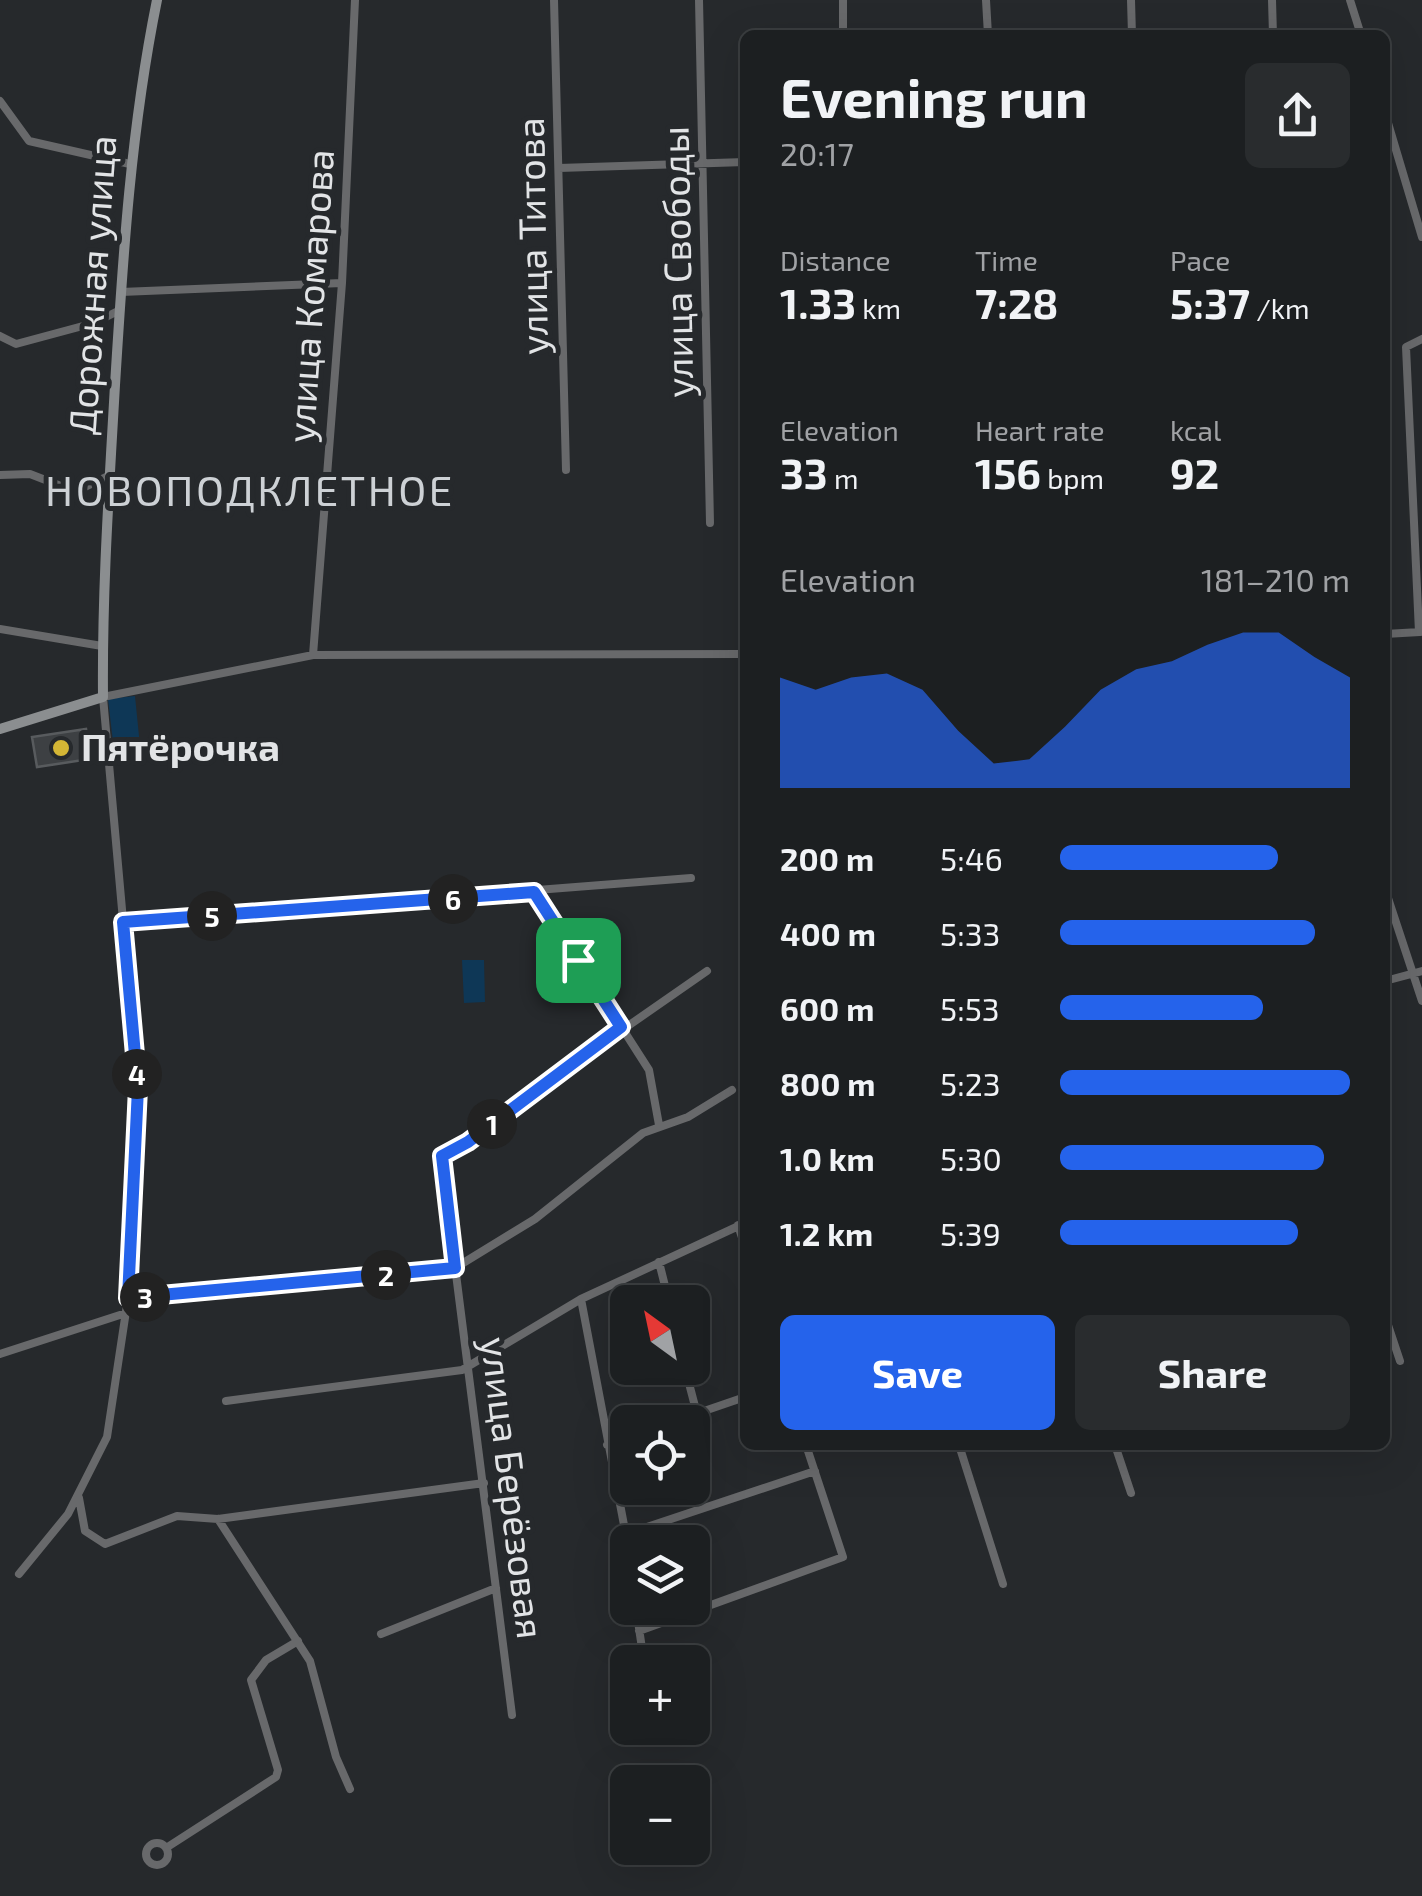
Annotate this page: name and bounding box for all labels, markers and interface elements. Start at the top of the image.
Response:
text: Evening run [780,63,1088,129]
button: share [1245,63,1350,168]
street label: улица Титова [506,117,556,355]
street label: улица Свободы [651,126,701,398]
street label: Дорожная улица [58,134,124,436]
text: 20:17 [780,134,854,172]
street label: улица Комарова [276,148,342,444]
text: Distance [780,243,891,277]
text: Time [975,243,1038,277]
text: Pace [1170,243,1230,277]
text: 1.33 [780,277,856,327]
text: 7:28 [975,277,1059,327]
text: 5:37 [1170,277,1250,327]
text: km [856,291,901,325]
text: /km [1250,291,1309,325]
text: Elevation [780,413,899,447]
text: Heart rate [975,413,1105,447]
text: kcal [1170,413,1221,447]
text: 33 [780,447,828,497]
text: 156 [975,447,1041,497]
text: 92 [1170,447,1219,497]
text: m [828,461,858,495]
text: bpm [1041,461,1104,495]
district label: НОВОПОДКЛЕТНОЕ [45,464,455,514]
text: Elevation [780,560,916,598]
text: 181–210 m [1201,560,1350,598]
place label: Пятёрочка [81,723,280,769]
marker: Пятёрочка [50,737,72,759]
text: 200 m [780,839,874,877]
text: 5:46 [940,839,1003,877]
pin: 6 [428,874,478,924]
text: 6 [445,882,461,916]
pin: 5 [187,891,237,941]
text: 5 [204,899,220,933]
text: 400 m [780,914,876,952]
text: 5:33 [940,914,1000,952]
pin [536,918,621,1003]
icon: arrive [551,933,606,988]
text: 600 m [780,989,874,1027]
text: 5:53 [940,989,1000,1027]
pin: 4 [112,1049,162,1099]
text: 4 [128,1057,146,1091]
text: 800 m [780,1064,875,1102]
text: 5:23 [940,1064,1000,1102]
pin: 1 [467,1099,517,1149]
text: 1 [486,1107,498,1141]
text: 1.0 km [780,1139,875,1177]
text: 5:30 [940,1139,1002,1177]
text: 1.2 km [780,1214,873,1252]
text: 5:39 [940,1214,1001,1252]
pin: 2 [361,1250,411,1300]
text: 2 [378,1258,394,1292]
pin: 3 [120,1272,170,1322]
text: 3 [137,1280,153,1314]
north arrow [610,1285,710,1385]
map controls [610,1285,710,1865]
button: Save [780,1315,1055,1430]
button: Share [1075,1315,1350,1430]
street label: улица Берёзовая [473,1334,555,1641]
button: locate [610,1405,710,1505]
button: layers [610,1525,710,1625]
button: + [610,1645,710,1745]
button: − [610,1765,710,1865]

